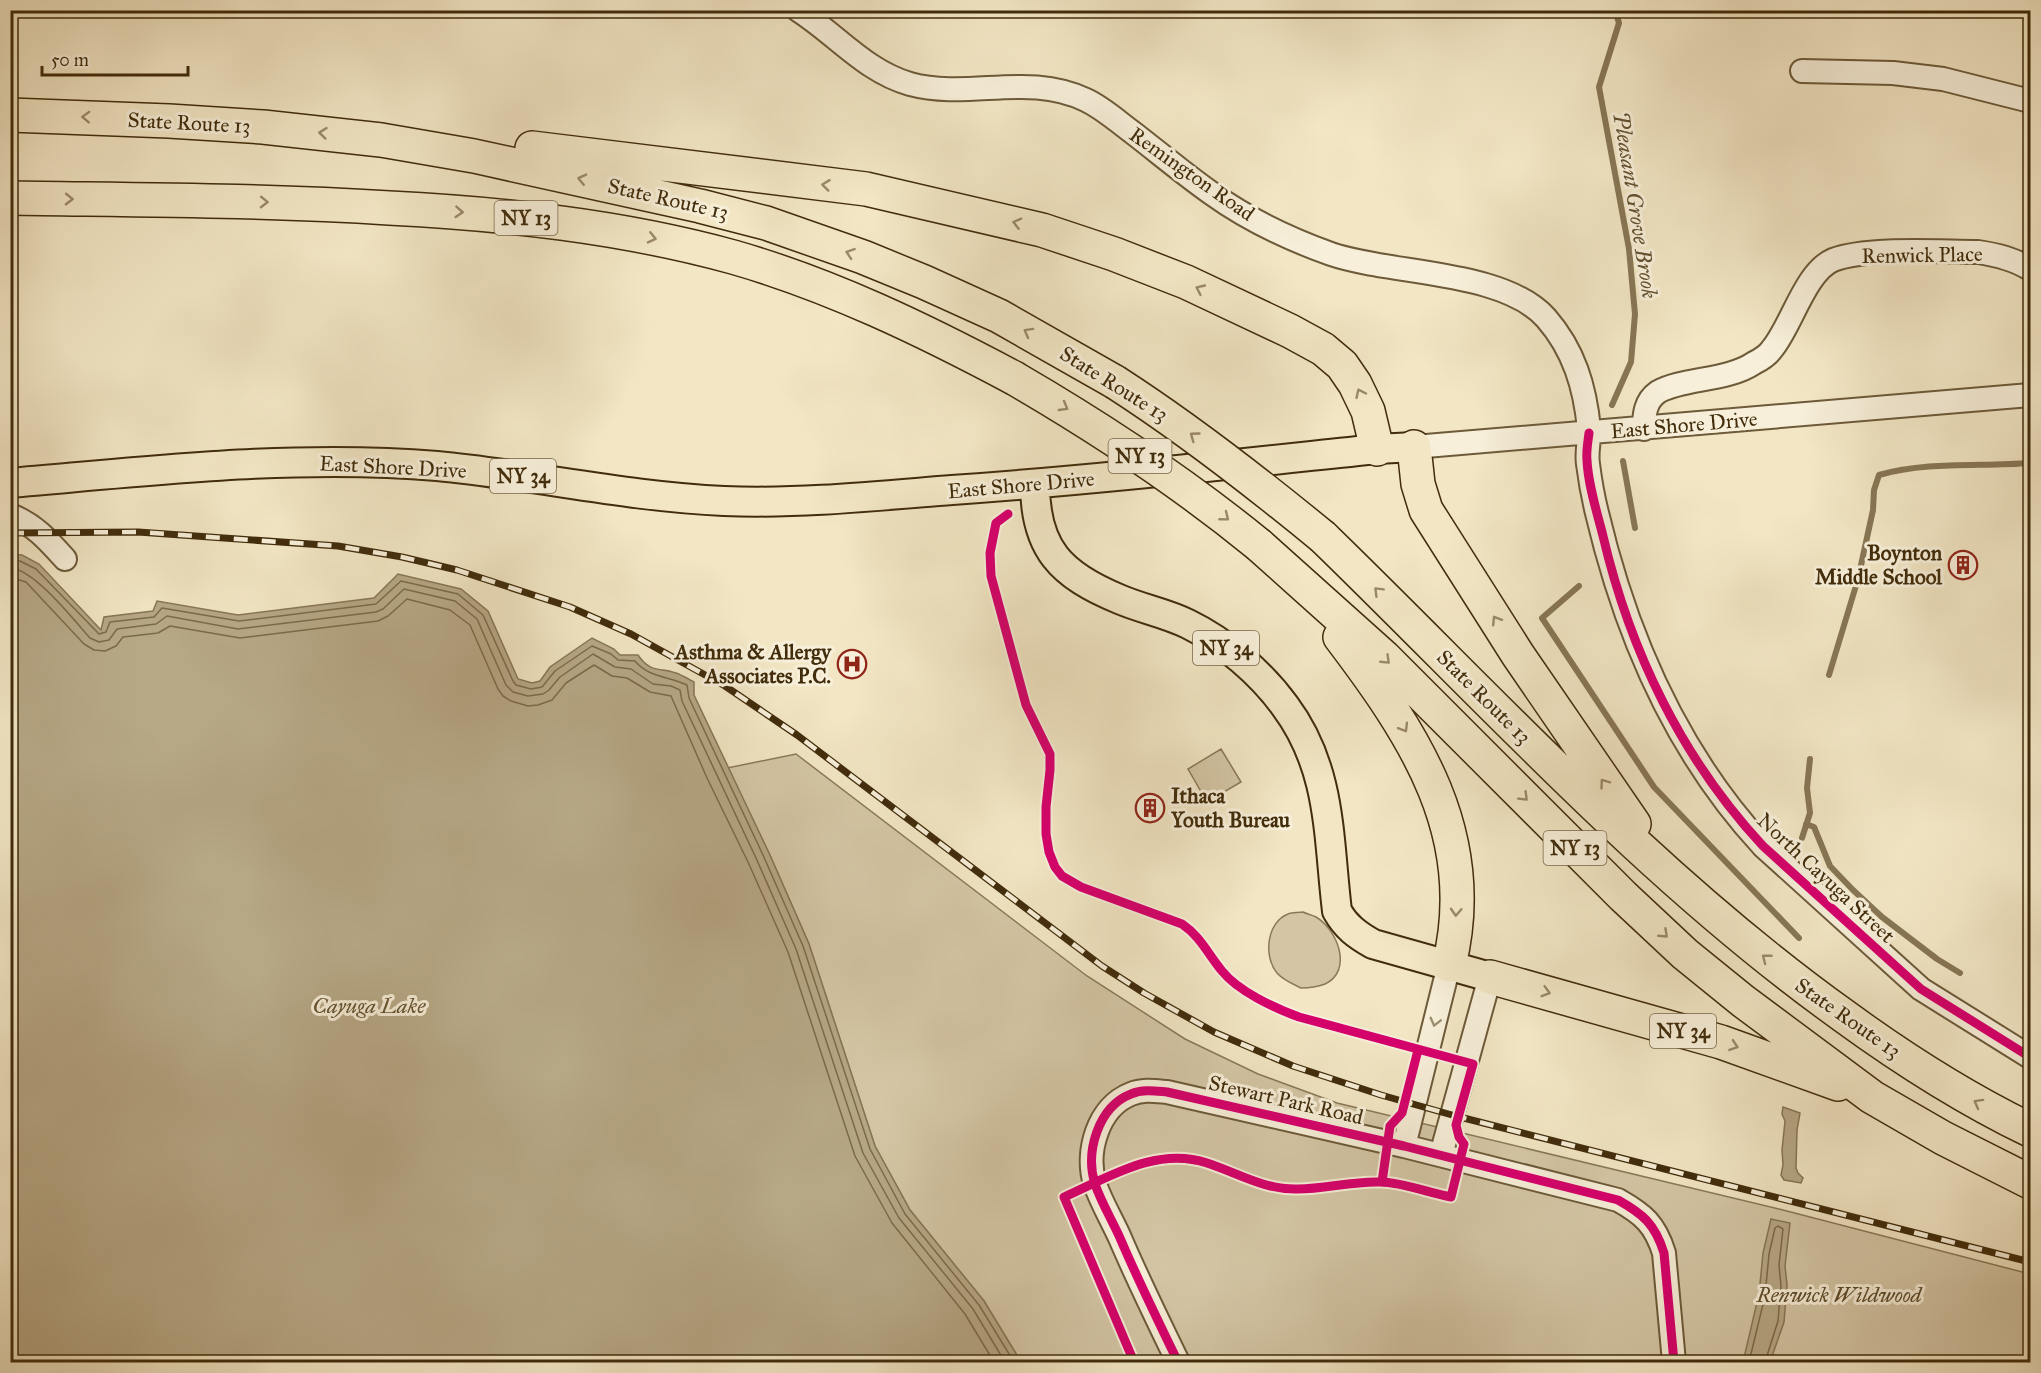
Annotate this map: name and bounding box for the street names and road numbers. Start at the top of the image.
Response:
street label: State Route 13 [127,107,251,139]
street label: Remington Road [1124,121,1260,227]
street label: State Route 13 [605,172,731,226]
road number: NY 13 [494,201,558,235]
street label: Renwick Place [1861,241,1983,269]
street label: State Route 13 [1055,340,1173,428]
street label: East Shore Drive [1609,406,1759,444]
road number: NY 13 [1108,439,1172,473]
street label: East Shore Drive [319,450,468,484]
road number: NY 34 [490,459,556,493]
street label: East Shore Drive [946,466,1096,504]
road number: NY 34 [1193,631,1259,665]
street label: State Route 13 [1431,644,1537,750]
street label: North Cayuga Street [1752,807,1901,949]
road number: NY 13 [1544,831,1606,865]
street label: State Route 13 [1790,972,1906,1064]
road number: NY 34 [1650,1014,1716,1048]
street label: Stewart Park Road [1206,1070,1366,1131]

